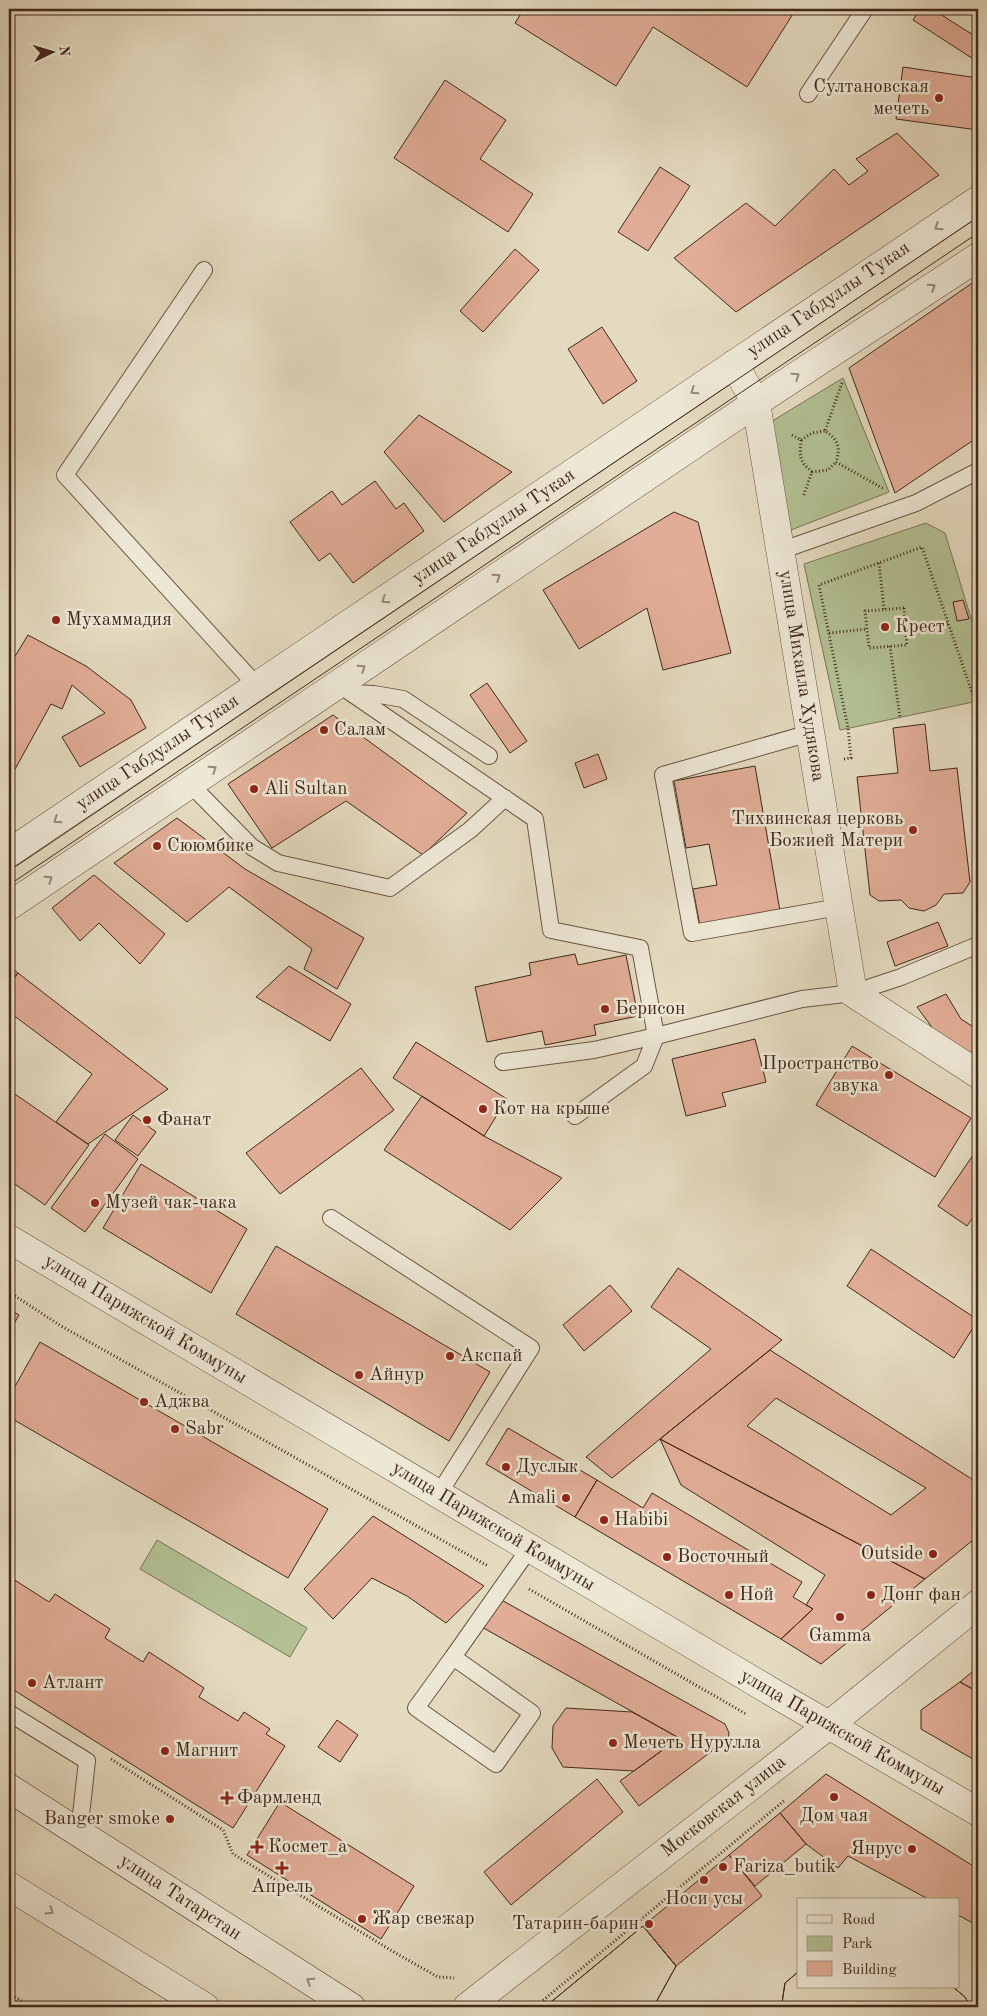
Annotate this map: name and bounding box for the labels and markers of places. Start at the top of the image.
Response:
place label: Султановская мечеть [813,78,929,119]
marker: Султановская мечеть [933,92,945,104]
place label: Мухаммадия [66,611,172,630]
marker: Мухаммадия [50,614,62,626]
place label: Крест [895,618,945,637]
marker: Крест [879,621,891,633]
place label: Салам [334,721,386,740]
marker: Салам [318,724,330,736]
place label: Ali Sultan [264,780,347,799]
marker: Ali Sultan [248,783,260,795]
place label: Тихвинская церковь Божией Матери [731,810,903,851]
marker: Тихвинская церковь Божией Матери [907,824,919,836]
place label: Сююмбике [167,837,254,856]
marker: Сююмбике [151,840,163,852]
place label: Берисон [615,1000,685,1019]
marker: Берисон [599,1003,611,1015]
place label: Пространство звука [762,1055,880,1096]
marker: Пространство звука [883,1069,895,1081]
place label: Кот на крыше [493,1100,610,1119]
marker: Кот на крыше [477,1103,489,1115]
place label: Фанат [157,1111,211,1130]
marker: Фанат [141,1114,153,1126]
place label: Музей чак-чака [105,1194,237,1213]
marker: Музей чак-чака [89,1197,101,1209]
place label: Акспай [460,1347,522,1366]
marker: Акспай [444,1350,456,1362]
place label: Айнур [369,1366,424,1385]
marker: Айнур [353,1369,365,1381]
place label: Аджва [154,1393,211,1412]
marker: Аджва [138,1396,150,1408]
place label: Sabr [185,1420,224,1439]
marker: Sabr [169,1423,181,1435]
place label: Дуслык [516,1458,579,1477]
marker: Дуслык [500,1461,512,1473]
place label: Amali [507,1489,556,1508]
marker: Amali [560,1492,572,1504]
place label: Habibi [614,1511,668,1530]
marker: Habibi [598,1514,610,1526]
place label: Outside [861,1545,923,1564]
place label: Восточный [677,1548,769,1567]
marker: Outside [927,1548,939,1560]
marker: Восточный [661,1551,673,1563]
place label: Ной [739,1586,774,1605]
place label: Донг фан [881,1586,961,1605]
marker: Ной [723,1589,735,1601]
marker: Донг фан [865,1589,877,1601]
marker: Gamma [834,1611,846,1623]
place label: Gamma [809,1627,872,1646]
place label: Атлант [42,1674,104,1693]
marker: Атлант [26,1677,38,1689]
place label: Мечеть Нурулла [623,1734,762,1753]
marker: Мечеть Нурулла [607,1737,619,1749]
place label: Магнит [175,1742,238,1761]
marker: Магнит [159,1745,171,1757]
place label: Фармленд [237,1789,322,1808]
marker: Дом чая [828,1791,840,1803]
marker: Фармленд [221,1792,233,1804]
place label: Дом чая [800,1807,868,1826]
place label: Banger smoke [44,1810,160,1829]
marker: Banger smoke [164,1813,176,1825]
place label: Космет_а [268,1838,348,1857]
marker: Космет_а [250,1840,264,1854]
place label: Янрус [851,1840,902,1859]
marker: Янрус [906,1843,918,1855]
place label: Fariza_butik [733,1858,836,1877]
marker: Fariza_butik [717,1861,729,1873]
marker: Апрель [276,1862,288,1874]
marker: Носи усы [698,1874,710,1886]
place label: Апрель [251,1878,313,1897]
place label: Носи усы [665,1890,743,1909]
place label: Жар свежар [372,1910,475,1929]
marker: Жар свежар [356,1913,368,1925]
place label: Татарин-барин [512,1915,639,1934]
marker: Татарин-барин [643,1918,655,1930]

